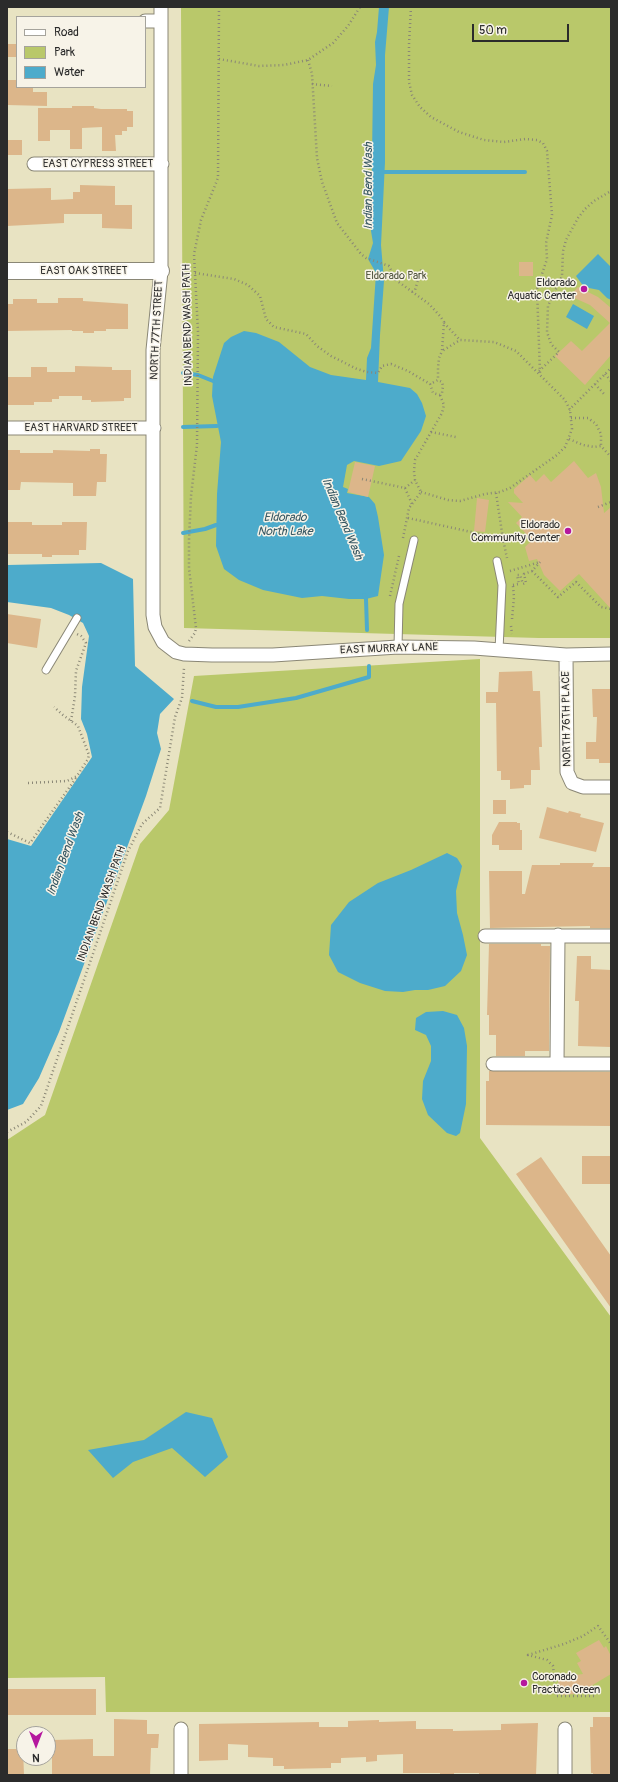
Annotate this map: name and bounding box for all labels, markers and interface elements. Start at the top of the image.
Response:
legend [16,16,146,88]
scale bar [474,16,571,42]
text: 50 m [479,23,507,38]
text: Road [54,25,79,40]
text: Park [54,45,75,60]
text: Water [54,65,85,80]
water label: Indian Bend Wash [362,142,376,230]
street label: EAST CYPRESS STREET [43,157,153,171]
street label: EAST OAK STREET [40,264,128,278]
street label: INDIAN BEND WASH PATH [180,264,196,386]
park label: Eldorado Park [365,269,427,283]
place label: Eldorado Aquatic Center [507,276,576,302]
street label: NORTH 77TH STREET [148,280,166,380]
marker: Eldorado Aquatic Center [579,284,589,294]
street label: EAST HARVARD STREET [24,421,138,435]
water label: Indian Bend Wash [318,476,366,562]
water label: Eldorado North Lake [257,511,313,539]
place label: Eldorado Community Center [471,518,560,544]
marker: Eldorado Community Center [563,526,573,536]
street label: EAST MURRAY LANE [340,641,438,657]
street label: NORTH 76TH PLACE [560,671,574,767]
water label: Indian Bend Wash [44,810,88,898]
street label: INDIAN BEND WASH PATH [75,844,129,964]
place label: Coronado Practice Green [532,1670,600,1696]
marker: Coronado Practice Green [519,1678,529,1688]
north arrow [16,1726,56,1766]
text: N [32,1751,40,1764]

